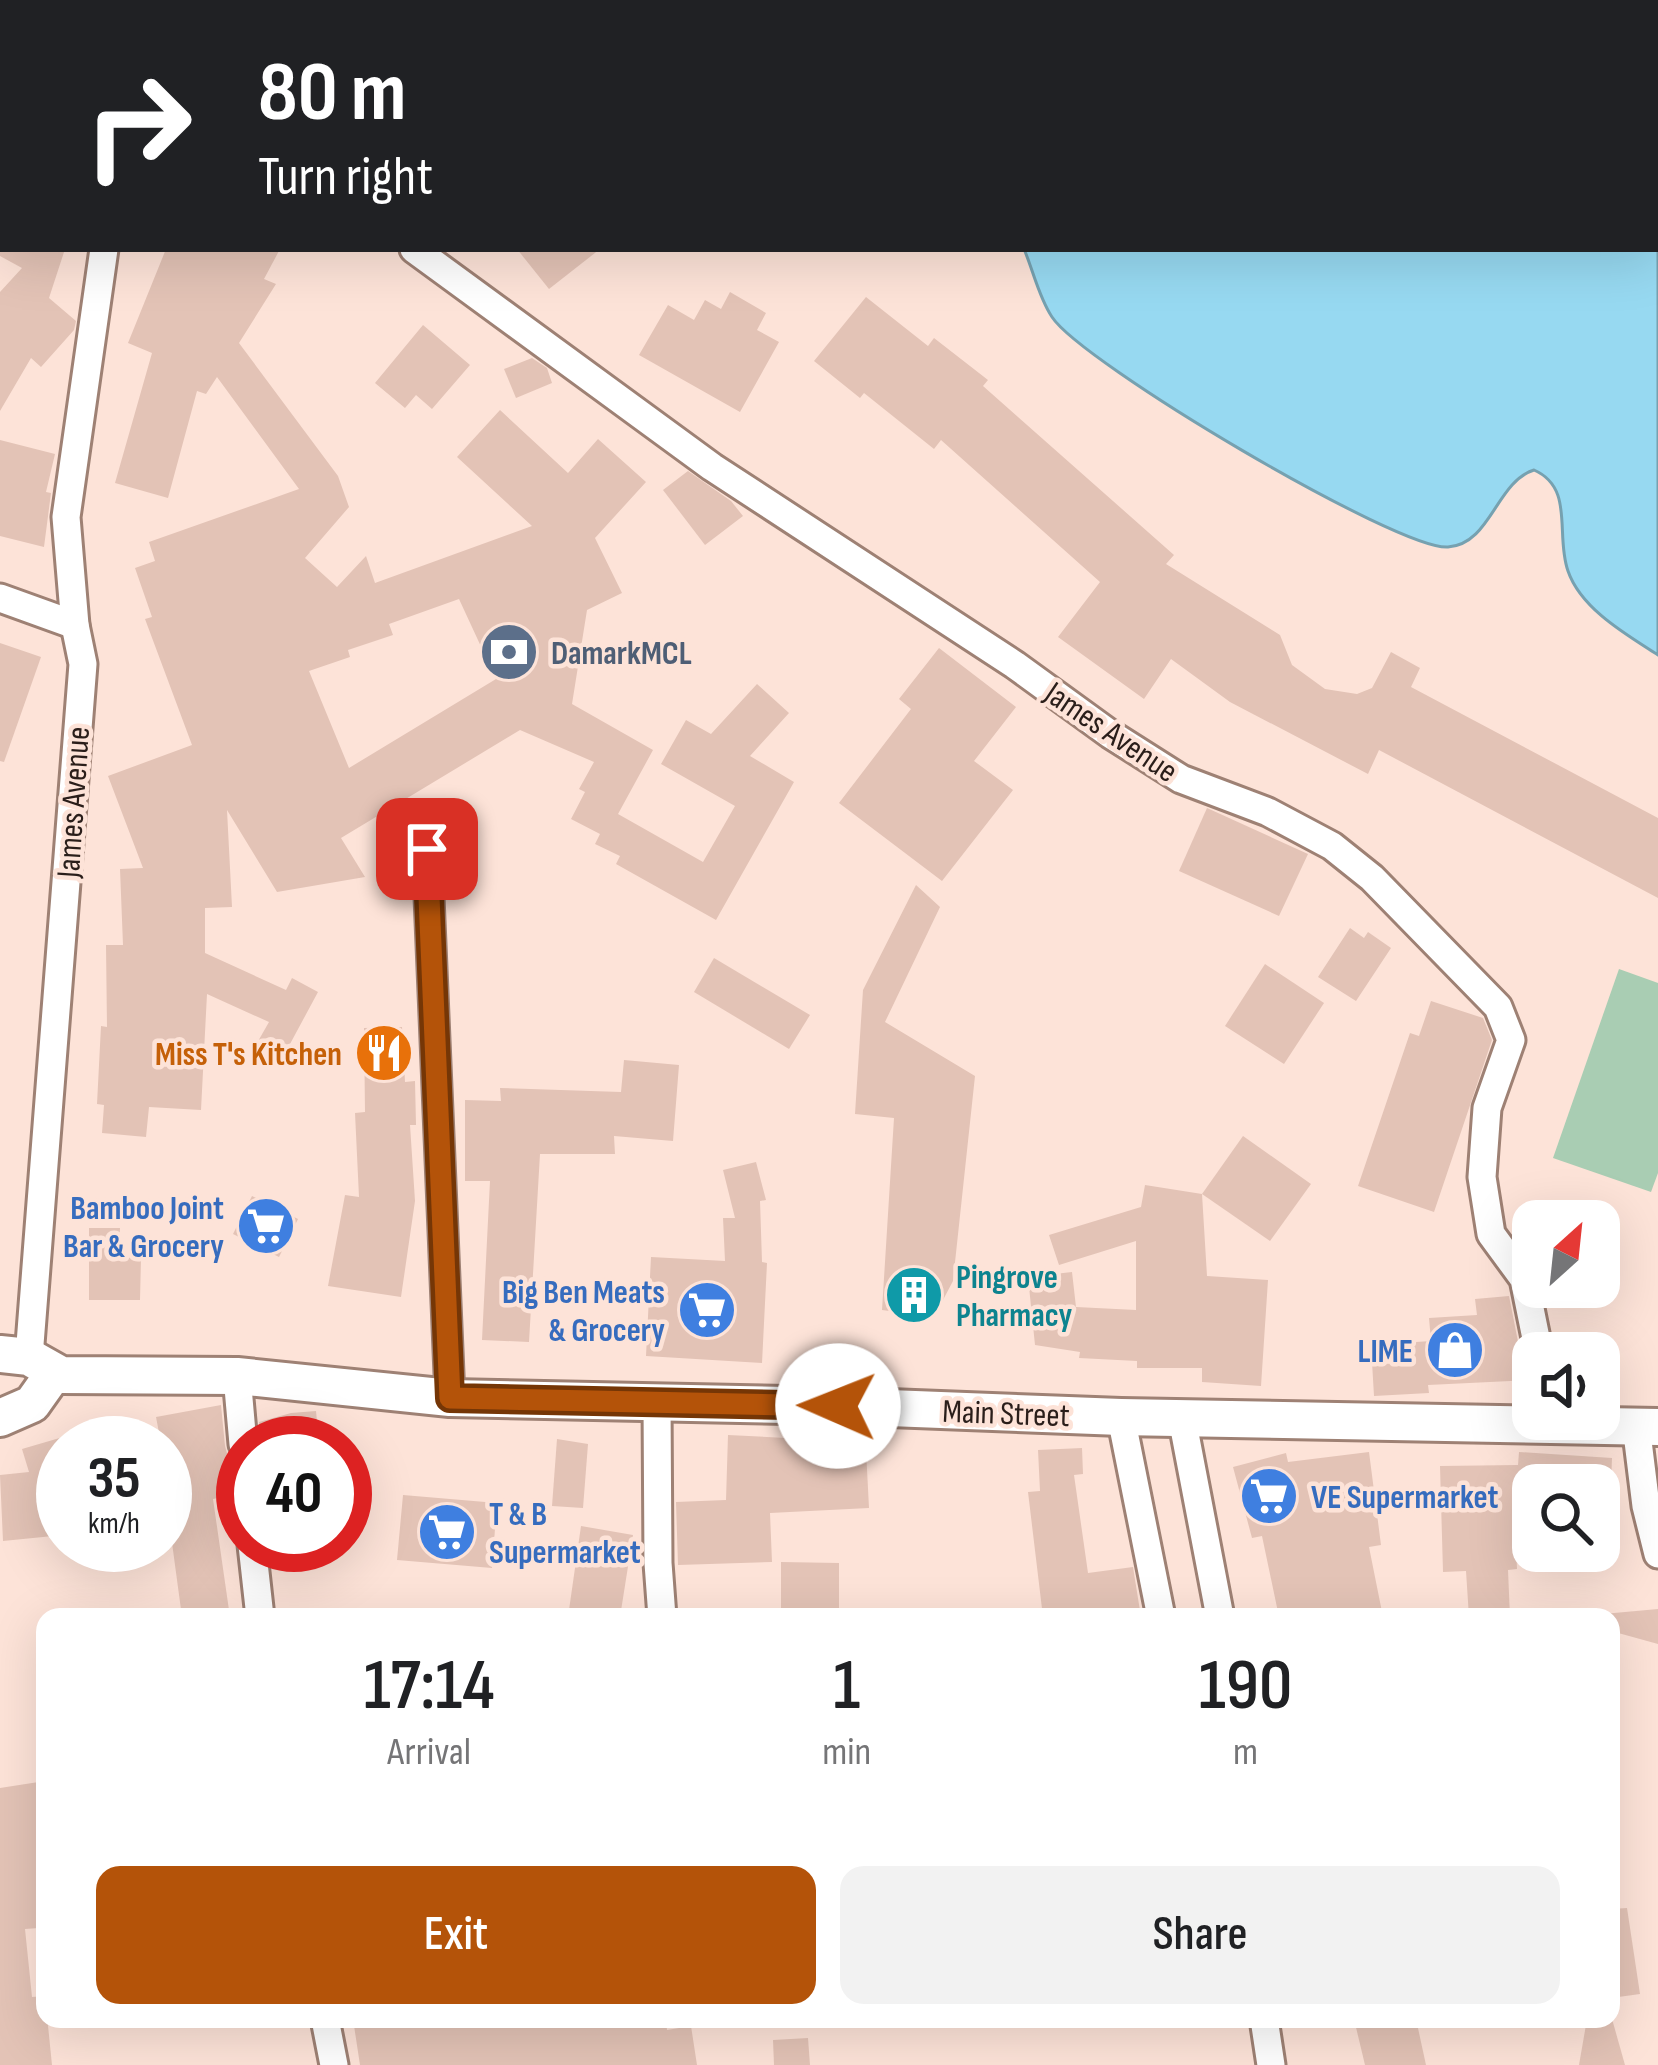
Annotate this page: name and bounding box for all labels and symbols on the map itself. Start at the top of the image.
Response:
bank icon: DamarkMCL [478,621,540,683]
place label: DamarkMCL [551,634,692,674]
street label: James Avenue [1036,673,1185,792]
street label: James Avenue [49,725,99,880]
pin [376,798,478,900]
restaurant icon: Miss T's Kitchen [353,1022,415,1084]
place label: Miss T's Kitchen [155,1035,342,1075]
place label: Bamboo Joint Bar & Grocery [63,1189,224,1267]
supermarket icon: Bamboo Joint Bar & Grocery [235,1195,297,1257]
north arrow [1512,1200,1620,1308]
place label: Pingrove Pharmacy [956,1258,1072,1336]
building icon: Pingrove Pharmacy [883,1264,945,1326]
place label: Big Ben Meats & Grocery [502,1273,665,1351]
supermarket icon: Big Ben Meats & Grocery [676,1279,738,1341]
shop icon: LIME [1424,1319,1486,1381]
place label: LIME [1358,1332,1413,1372]
position arrow [775,1343,901,1469]
street label: Main Street [942,1392,1070,1436]
speed limit sign: 40 [216,1416,372,1572]
supermarket icon: VE Supermarket [1238,1465,1300,1527]
place label: VE Supermarket [1311,1478,1498,1518]
place label: T & B Supermarket [489,1495,641,1573]
supermarket icon: T & B Supermarket [416,1501,478,1563]

